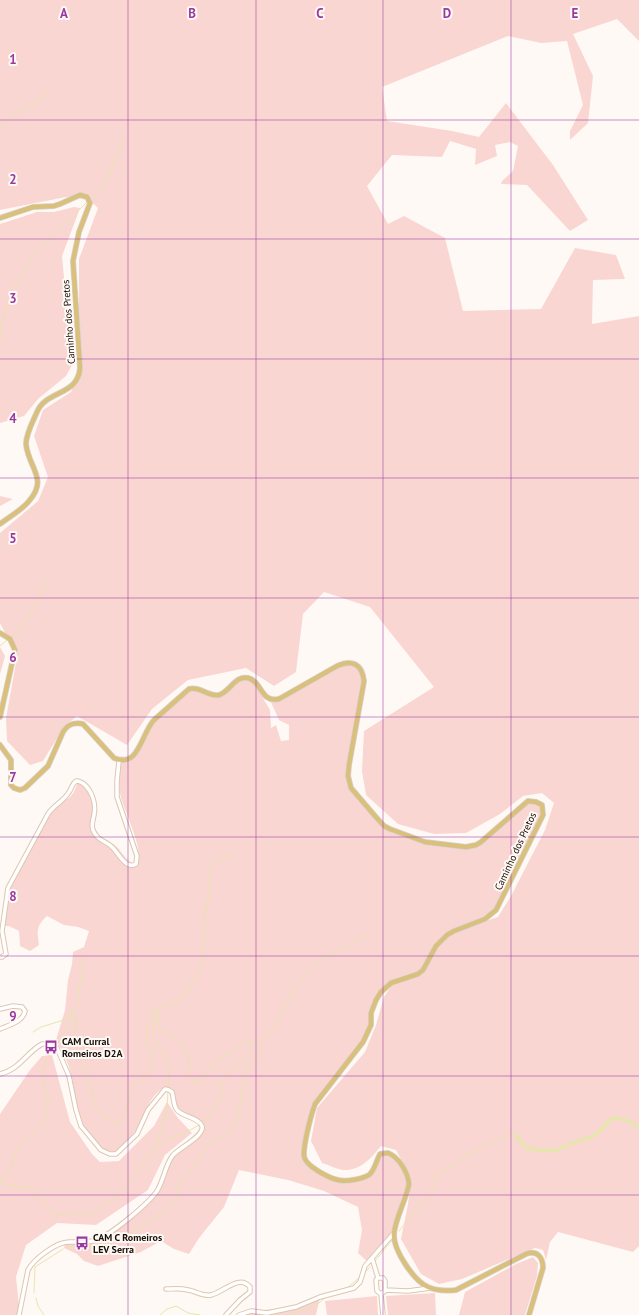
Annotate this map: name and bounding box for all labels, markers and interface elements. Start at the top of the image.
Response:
text: A [60,5,68,22]
text: B [188,5,196,22]
text: C [316,5,324,22]
text: D [443,5,451,22]
text: E [572,5,579,22]
text: 1 [9,51,17,68]
text: 2 [9,171,17,188]
street label: Caminho dos Pretos [59,279,78,365]
text: 3 [9,290,17,307]
text: 4 [9,410,17,427]
text: 5 [9,530,17,547]
text: 6 [9,649,17,666]
text: 7 [9,769,17,786]
street label: Caminho dos Pretos [492,810,539,892]
text: 8 [9,888,17,905]
text: 9 [9,1008,17,1025]
place label: CAM Curral Romeiros D2A [62,1035,123,1060]
bus stop icon: CAM Curral Romeiros D2A [43,1039,59,1055]
place label: CAM C Romeiros LEV Serra [93,1231,162,1256]
bus stop icon: CAM C Romeiros LEV Serra [74,1235,90,1251]

